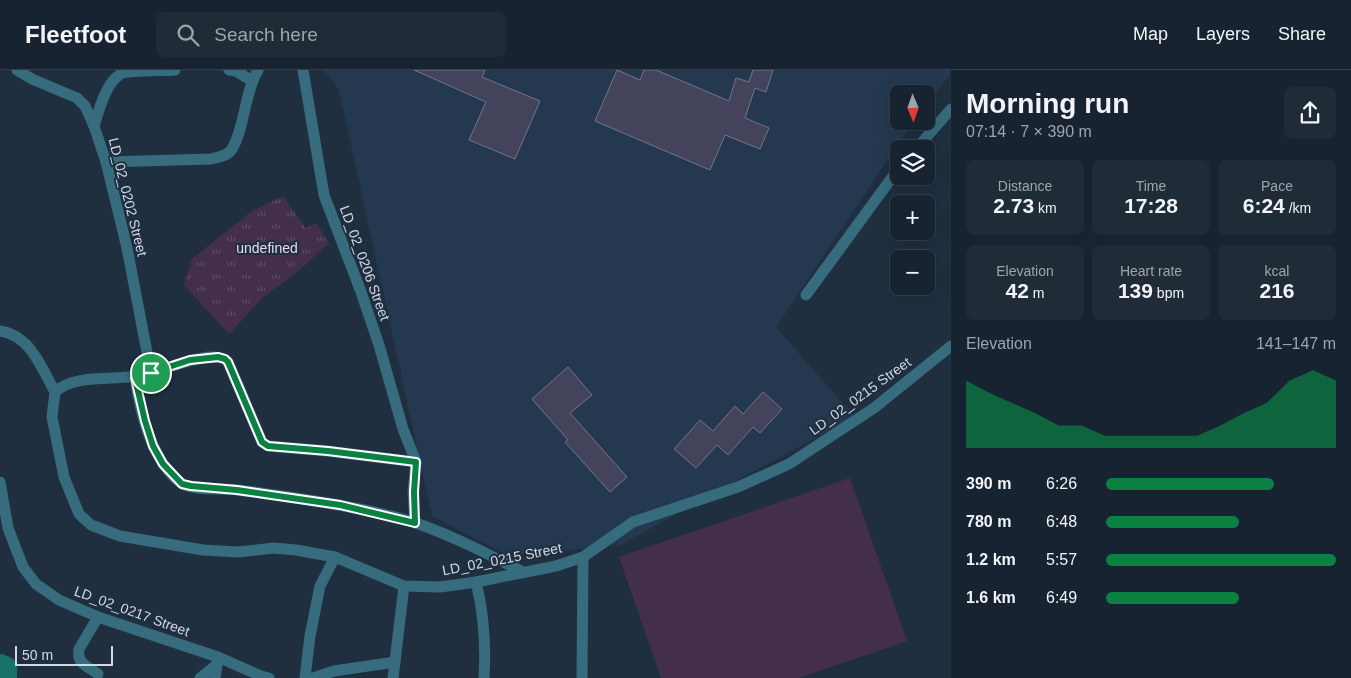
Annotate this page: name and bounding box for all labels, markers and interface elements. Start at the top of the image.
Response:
search box [156,12,506,57]
text: Fleetfoot [25,21,126,48]
icon: search [174,21,202,49]
text: Search here [214,24,318,45]
text: Map [1133,24,1168,44]
text: Layers [1196,24,1250,44]
text: Share [1278,24,1326,44]
north arrow [890,85,935,130]
map controls [890,85,935,295]
button: share [1284,87,1336,139]
text: Morning run [966,88,1129,119]
text: 07:14 · 7 × 390 m [966,123,1092,140]
street label: LD_02_0202 Street [106,136,150,258]
button: layers [890,140,935,185]
text: Distance [998,178,1052,194]
text: Time [1136,178,1166,194]
text: Pace [1261,178,1293,194]
text: 2.73 [993,194,1034,217]
text: 17:28 [1124,194,1178,217]
text: 6:24 [1243,194,1285,217]
button: + [890,195,935,240]
text: km [1034,200,1057,216]
text: /km [1285,200,1311,216]
street label: LD_02_0206 Street [337,203,393,323]
park label: undefined [236,240,298,256]
button: − [890,250,935,295]
text: Elevation [996,263,1054,279]
text: Heart rate [1120,263,1182,279]
text: kcal [1265,263,1289,279]
text: 42 [1006,279,1029,302]
text: 139 [1118,279,1153,302]
text: 216 [1259,279,1295,302]
text: m [1029,285,1044,301]
text: bpm [1153,285,1184,301]
text: Elevation [966,335,1032,352]
text: 141–147 m [1256,335,1336,352]
pin [130,352,172,394]
street label: LD_02_0215 Street [806,354,914,438]
icon: arrive [137,359,165,387]
text: 390 m [966,475,1011,492]
text: 6:26 [1046,475,1077,492]
text: 780 m [966,513,1011,530]
text: 6:48 [1046,513,1077,530]
street label: LD_02_0215 Street [441,540,563,578]
text: 1.2 km [966,551,1016,568]
text: 5:57 [1046,551,1077,568]
street label: LD_02_0217 Street [72,583,192,639]
text: 1.6 km [966,589,1016,606]
text: 6:49 [1046,589,1077,606]
scale bar [15,643,112,666]
text: 50 m [22,647,53,663]

